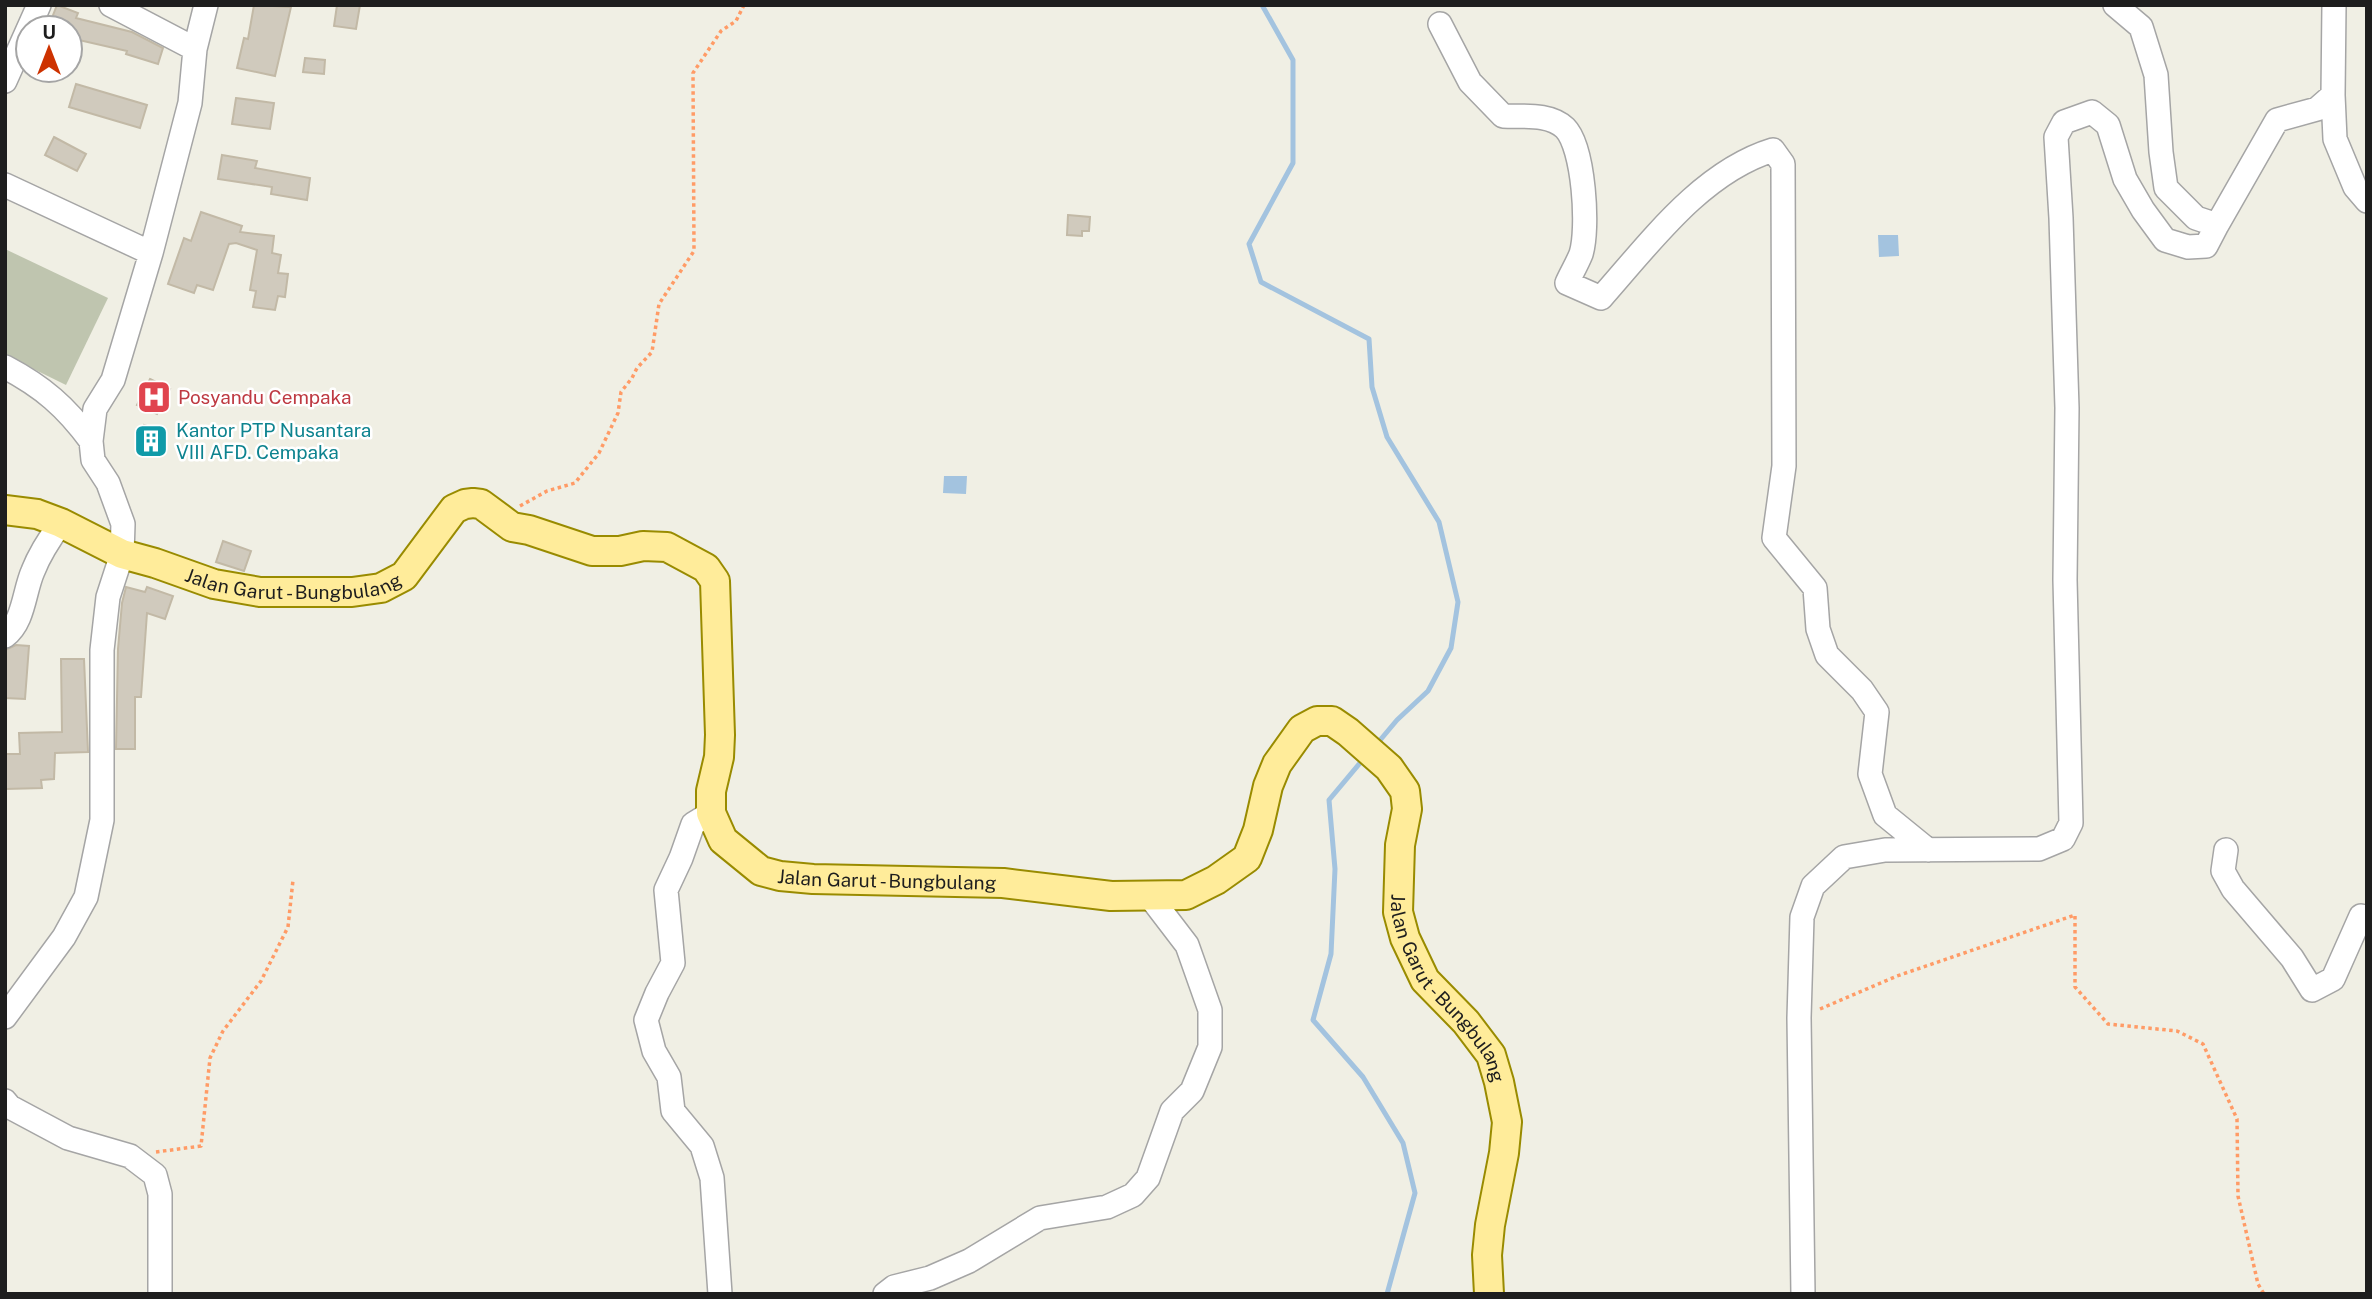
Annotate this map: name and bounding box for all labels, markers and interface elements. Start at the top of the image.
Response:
north arrow [14,14,84,84]
text: U [42,21,56,43]
hospital icon: Posyandu Cempaka [135,378,173,416]
place label: Posyandu Cempaka [178,386,351,408]
place label: Kantor PTP Nusantara VIII AFD. Cempaka [176,419,371,463]
building icon: Kantor PTP Nusantara VIII AFD. Cempaka [132,422,170,460]
street label: Jalan Garut - Bungbulang [180,559,404,581]
text: Jalan Garut - Bungbulang [182,564,405,603]
street label: Jalan Garut - Bungbulang [776,865,997,894]
street label: Jalan Garut - Bungbulang [1387,894,1509,1085]

